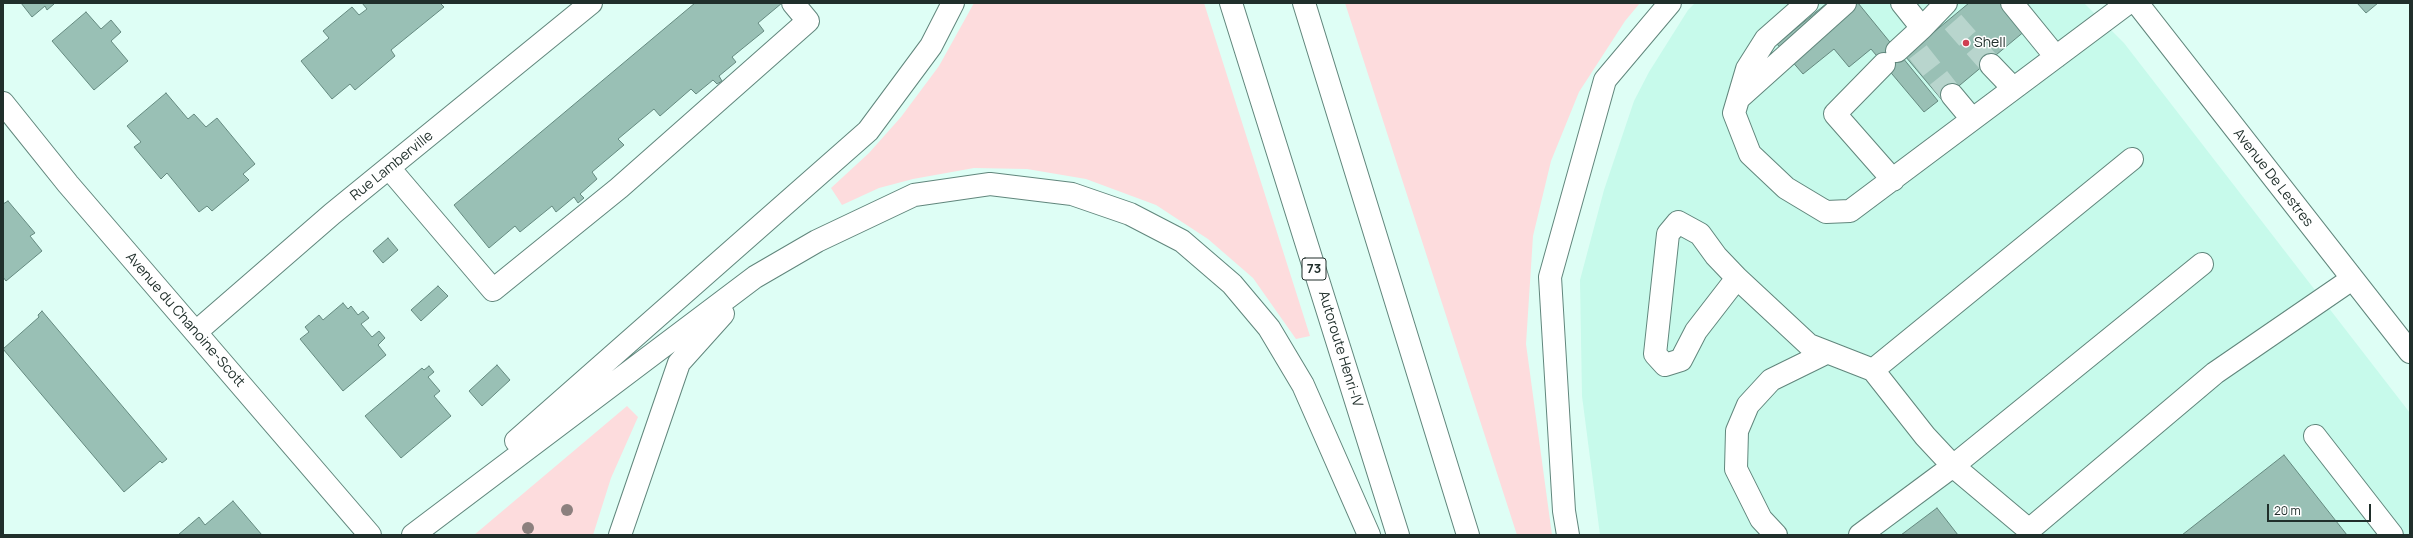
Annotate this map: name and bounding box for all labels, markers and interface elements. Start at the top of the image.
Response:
place label: Shell [1974,35,2006,51]
marker: Shell [1961,38,1971,48]
street label: Avenue De Lestres [2229,126,2317,230]
street label: Rue Lamberville [347,128,437,204]
street label: Avenue du Chanoine-Scott [122,249,248,391]
road number: 73 [1302,258,1326,280]
street label: Autoroute Henri-IV [1314,289,1366,409]
scale bar [2269,496,2373,522]
text: 20 m [2274,502,2301,519]

